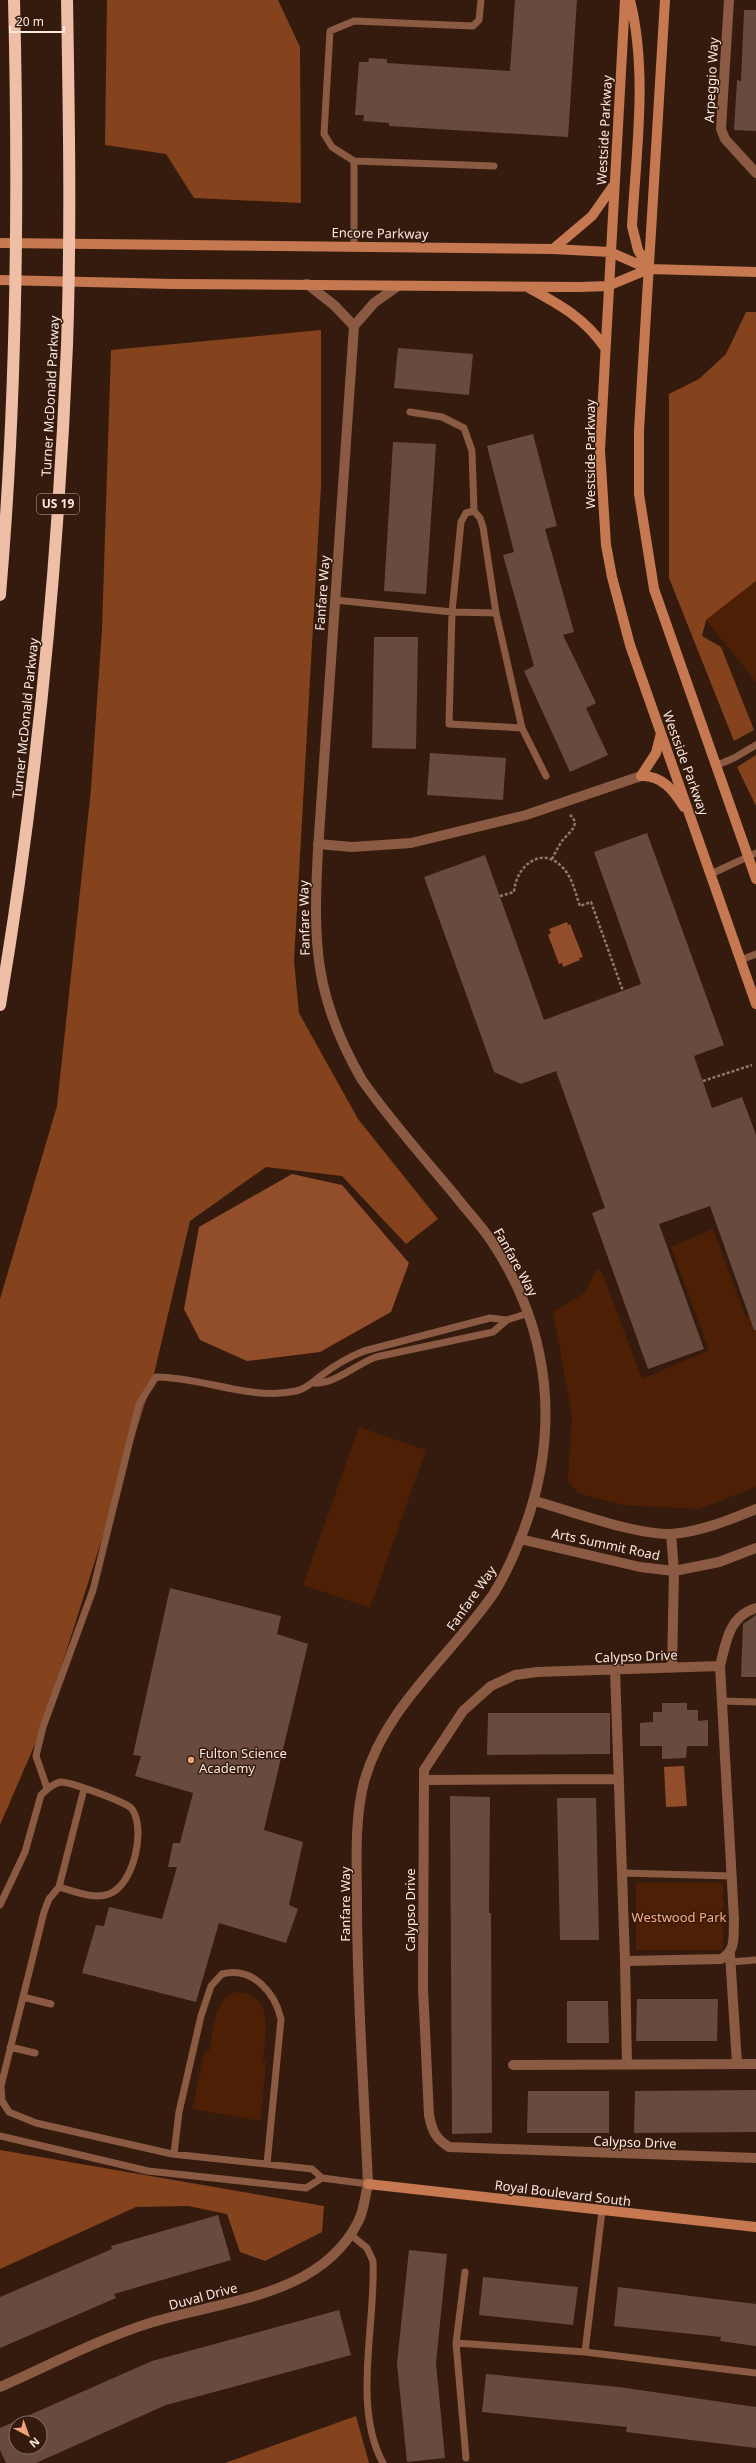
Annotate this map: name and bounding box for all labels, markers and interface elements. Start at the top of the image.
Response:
scale bar [10,8,64,34]
text: 20 m [16,13,44,30]
street label: Arpeggio Way [700,37,722,123]
street label: Westside Parkway [592,74,616,185]
street label: Encore Parkway [331,223,429,243]
street label: Turner McDonald Parkway [37,315,63,477]
street label: Westside Parkway [581,399,599,509]
road number: US 19 [37,494,79,514]
street label: Fanfare Way [310,554,334,631]
street label: Turner McDonald Parkway [8,637,42,799]
street label: Westside Parkway [659,708,713,818]
street label: Fanfare Way [294,880,314,956]
street label: Fanfare Way [490,1225,542,1300]
street label: Arts Summit Road [550,1524,662,1564]
street label: Fanfare Way [442,1562,500,1634]
street label: Calypso Drive [594,1646,678,1666]
place label: Fulton Science Academy [199,1744,287,1777]
marker: Fulton Science Academy [186,1755,196,1765]
street label: Fanfare Way [336,1866,354,1942]
street label: Calypso Drive [401,1868,419,1952]
park label: Westwood Park [632,1908,726,1926]
street label: Calypso Drive [593,2132,677,2152]
street label: Royal Boulevard South [494,2176,632,2210]
street label: Duval Drive [167,2278,239,2314]
north arrow [8,2415,48,2455]
text: N [27,2434,43,2452]

